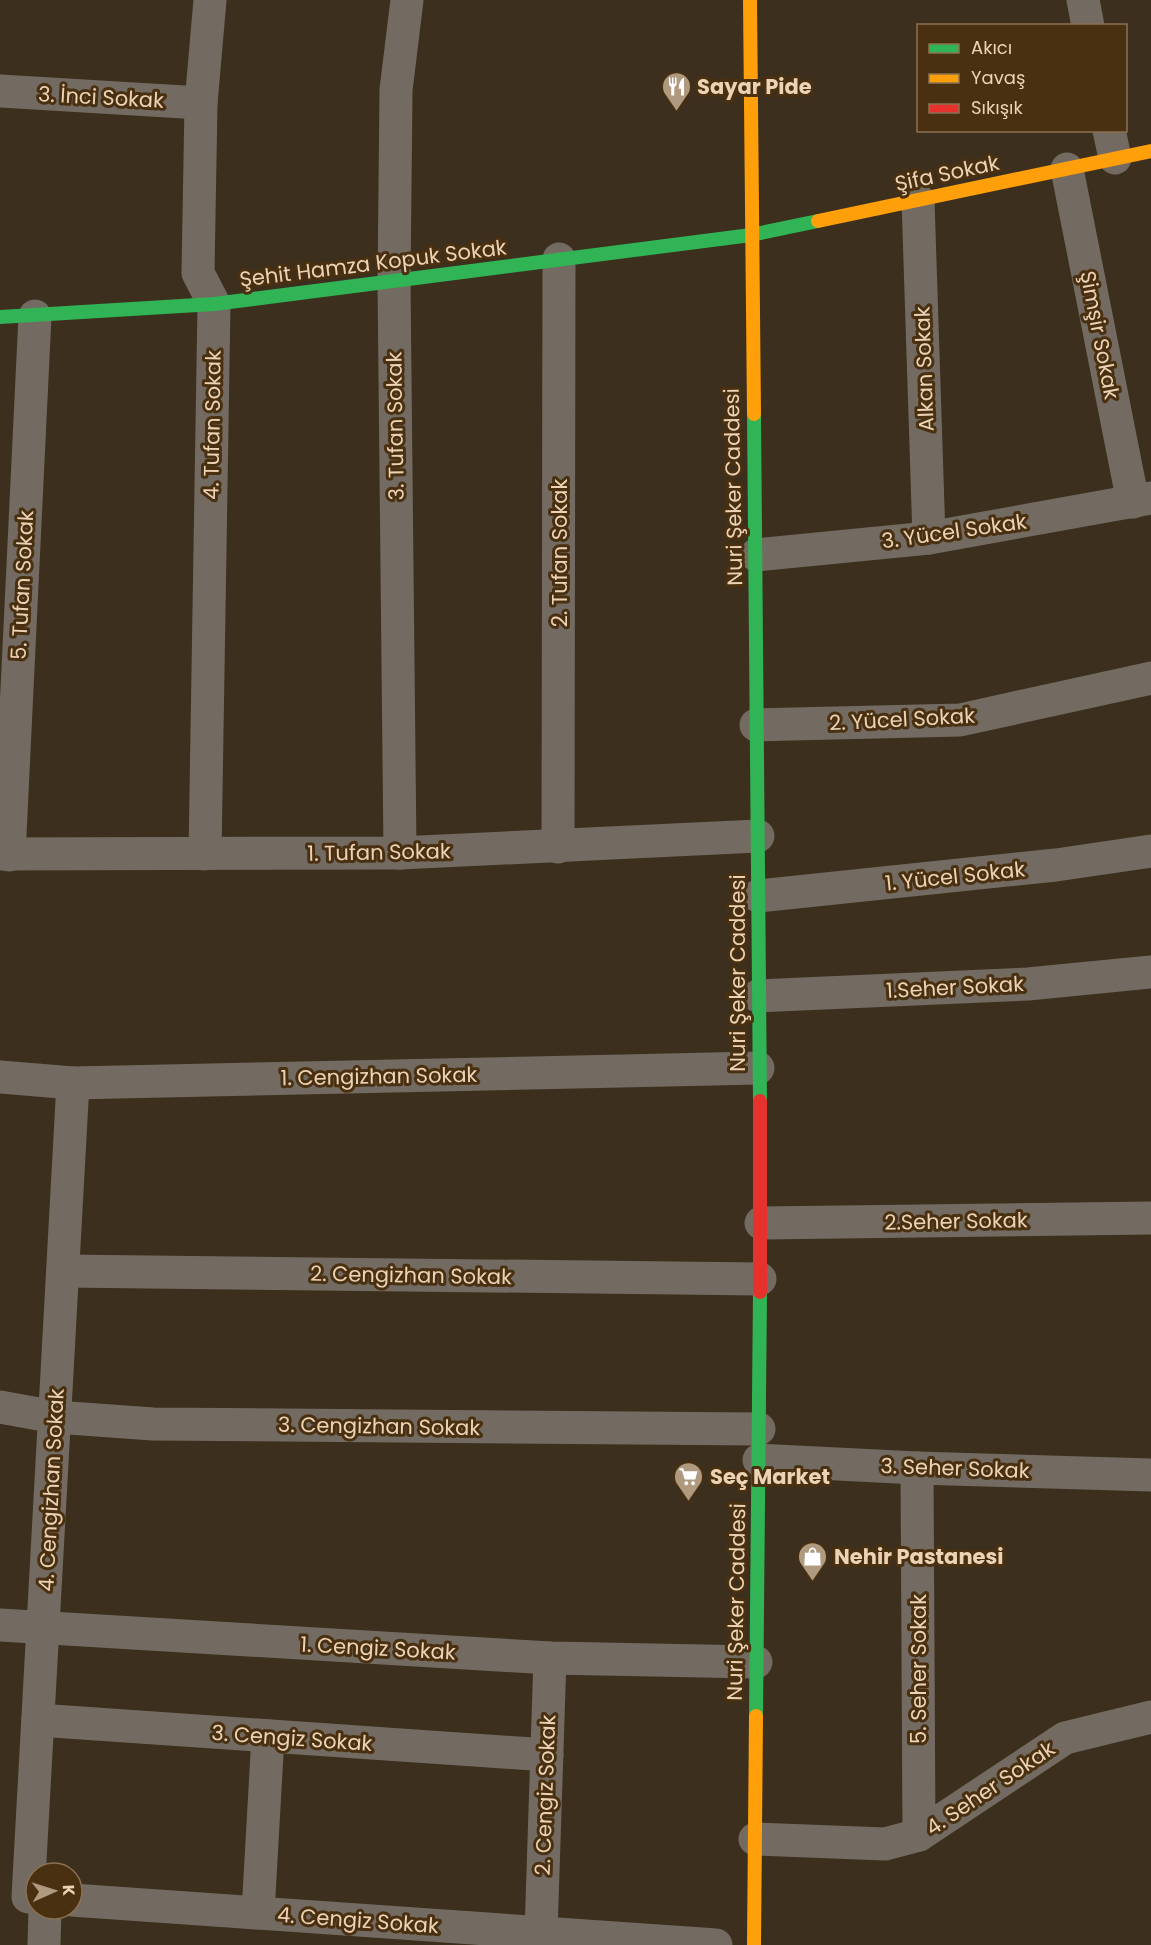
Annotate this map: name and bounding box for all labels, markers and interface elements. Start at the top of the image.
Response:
legend [917,24,1127,132]
text: Akıcı [971,35,1012,60]
text: Yavaş [971,65,1025,90]
restaurant icon: Sayar Pide [660,70,692,112]
place label: Sayar Pide [697,72,812,101]
street label: 3. İnci Sokak [37,79,165,115]
text: Sıkışık [971,95,1024,120]
street label: Şifa Sokak [892,148,1002,198]
street label: Şehit Hamza Kopuk Sokak [238,232,508,294]
street label: Şimşir Sokak [1073,268,1127,402]
street label: Alkan Sokak [907,306,941,432]
street label: 4. Tufan Sokak [196,350,228,500]
street label: 3. Tufan Sokak [379,351,411,501]
street label: Nuri Şeker Caddesi [717,388,749,586]
street label: 2. Tufan Sokak [545,478,574,627]
street label: 3. Yücel Sokak [880,506,1029,556]
street label: 5. Tufan Sokak [4,509,40,661]
street label: 2. Yücel Sokak [828,701,976,737]
street label: 1. Tufan Sokak [307,836,451,868]
street label: 1. Yücel Sokak [884,854,1027,898]
street label: Nuri Şeker Caddesi [723,874,752,1072]
street label: 1.Seher Sokak [885,969,1025,1005]
street label: 1. Cengizhan Sokak [280,1060,478,1092]
street label: 2.Seher Sokak [884,1205,1028,1237]
street label: 2. Cengizhan Sokak [310,1259,512,1291]
street label: 4. Cengizhan Sokak [31,1388,71,1592]
street label: 3. Cengizhan Sokak [278,1410,481,1442]
street label: 3. Seher Sokak [880,1451,1030,1485]
supermarket icon: Seç Market [673,1460,705,1502]
place label: Seç Market [710,1462,830,1491]
street label: Nuri Şeker Caddesi [720,1503,752,1701]
shop icon: Nehir Pastanesi [797,1540,829,1582]
place label: Nehir Pastanesi [834,1542,1003,1571]
street label: 5. Seher Sokak [904,1594,933,1744]
street label: 1. Cengiz Sokak [300,1629,457,1667]
street label: 2. Cengiz Sokak [528,1714,562,1876]
street label: 3. Cengiz Sokak [211,1718,374,1758]
street label: 4. Seher Sokak [920,1734,1060,1842]
north arrow [24,1861,84,1921]
text: K [57,1884,80,1896]
street label: 4. Cengiz Sokak [276,1900,440,1940]

